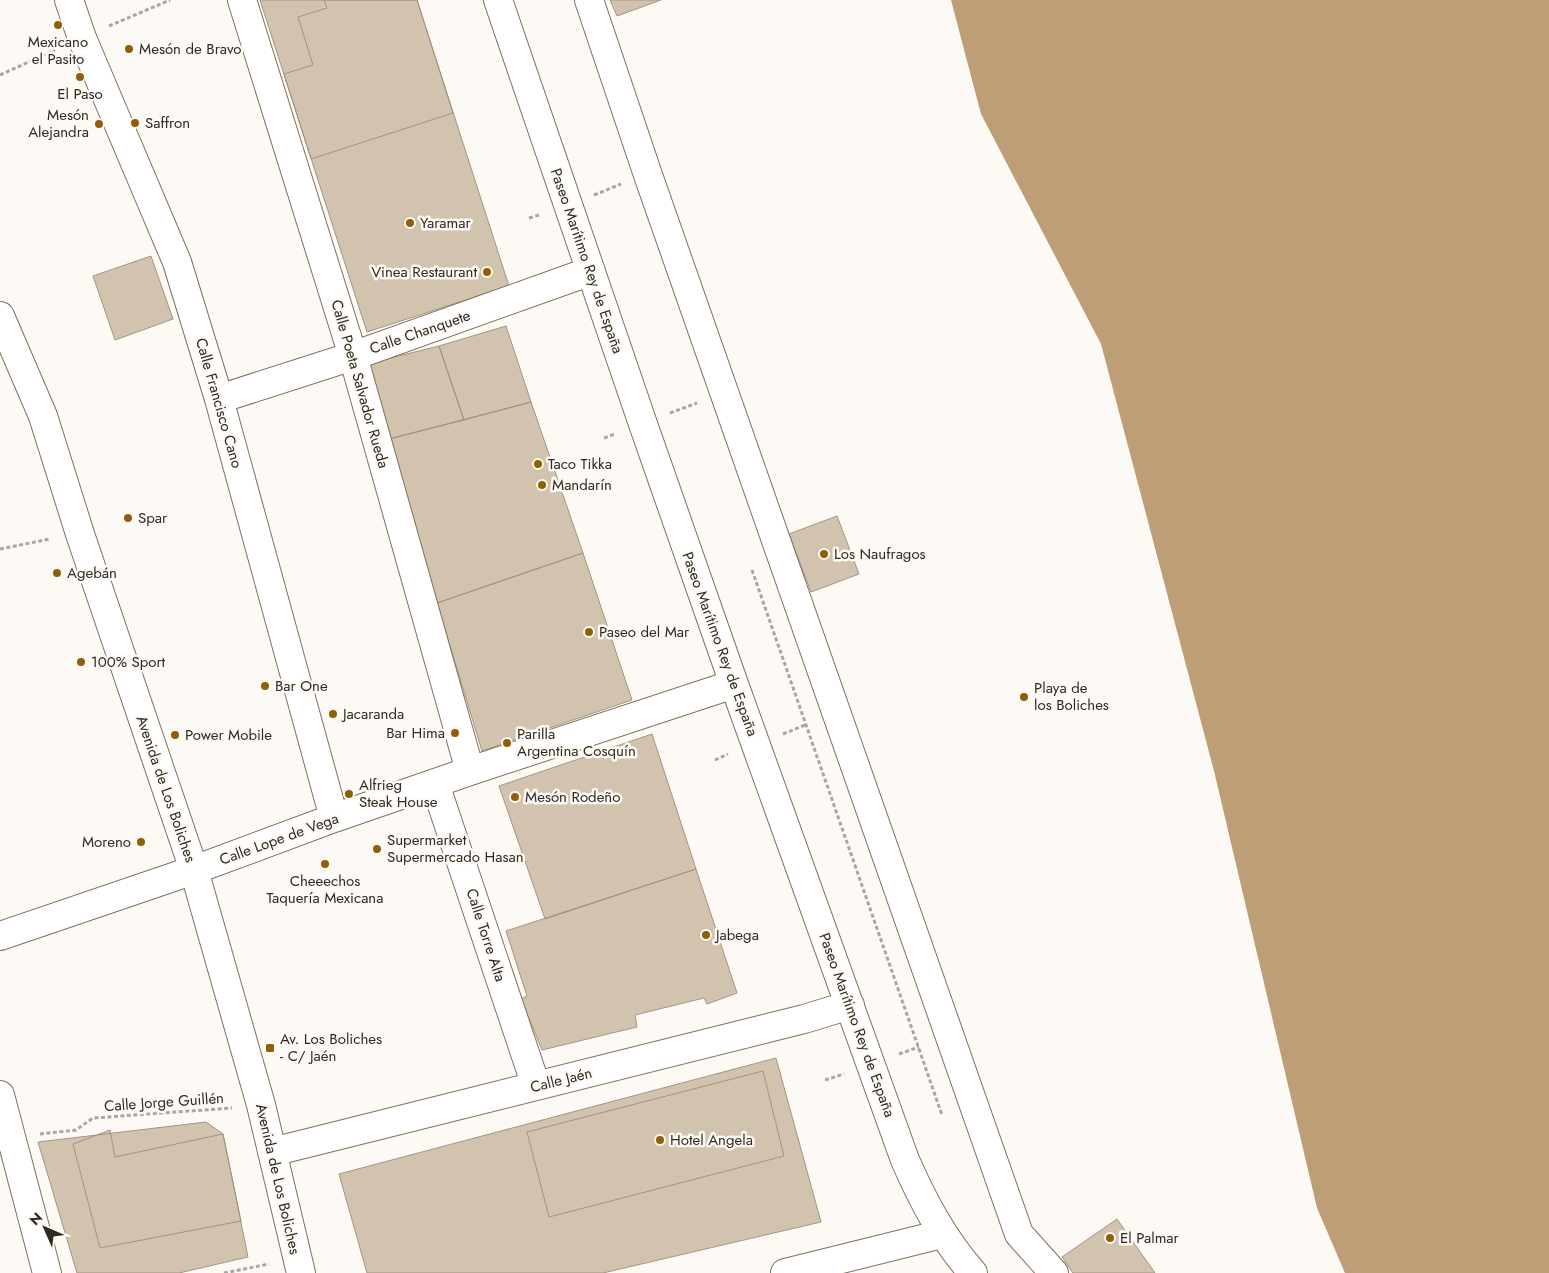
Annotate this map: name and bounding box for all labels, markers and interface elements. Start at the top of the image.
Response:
marker: Mexicano el Pasito [52,19,64,31]
place label: Mexicano el Pasito [28,31,88,70]
place label: Mesón de Bravo [139,38,241,60]
marker: Mesón de Bravo [123,43,135,55]
marker: El Paso [74,71,86,83]
place label: El Paso [57,83,103,105]
place label: Mesón Alejandra [28,104,89,143]
place label: Saffron [145,112,190,134]
marker: Saffron [129,117,141,129]
marker: Mesón Alejandra [93,118,105,130]
street label: Paseo Marítimo Rey de España [545,165,629,357]
place label: Yaramar [420,212,471,234]
marker: Yaramar [404,217,416,229]
place label: Vinea Restaurant [371,261,477,283]
marker: Vinea Restaurant [481,266,493,278]
street label: Calle Poeta Salvador Rueda [325,297,395,471]
street label: Calle Chanquete [367,304,474,360]
street label: Calle Francisco Cano [190,335,248,471]
place label: Taco Tikka [548,453,612,475]
marker: Taco Tikka [532,458,544,470]
place label: Mandarín [552,474,612,496]
marker: Mandarín [536,479,548,491]
place label: Spar [138,507,168,529]
marker: Spar [122,512,134,524]
place label: Los Naufragos [834,543,926,565]
marker: Los Naufragos [818,548,830,560]
street label: Paseo Marítimo Rey de España [676,549,764,739]
place label: Agebán [67,562,117,584]
marker: Agebán [51,567,63,579]
place label: Paseo del Mar [599,621,690,643]
marker: Paseo del Mar [583,626,595,638]
place label: 100% Sport [91,651,166,673]
marker: 100% Sport [75,656,87,668]
place label: Bar One [275,675,328,697]
place label: Playa de los Boliches [1034,677,1109,716]
marker: Bar One [259,680,271,692]
marker: Playa de los Boliches [1018,691,1030,703]
place label: Jacaranda [341,703,404,725]
marker: Jacaranda [327,708,339,720]
street label: Avenida de Los Boliches [130,712,202,866]
place label: Bar Hima [386,722,445,744]
place label: Parilla Argentina Cosquín [517,723,636,762]
place label: Power Mobile [185,724,272,746]
marker: Bar Hima [449,727,461,739]
marker: Power Mobile [169,729,181,741]
marker: Parilla Argentina Cosquín [501,737,513,749]
place label: Alfrieg Steak House [359,774,438,813]
place label: Mesón Rodeño [525,786,620,808]
marker: Alfrieg Steak House [343,788,355,800]
marker: Mesón Rodeño [509,791,521,803]
street label: Calle Lope de Vega [216,807,342,871]
place label: Supermarket Supermercado Hasan [387,829,524,868]
place label: Moreno [82,831,131,853]
marker: Moreno [135,836,147,848]
marker: Supermarket Supermercado Hasan [371,843,383,855]
marker: Cheeechos Taquería Mexicana [319,858,331,870]
place label: Cheeechos Taquería Mexicana [267,870,383,909]
street label: Calle Torre Alta [461,886,511,984]
place label: Jabega [714,924,759,946]
marker: Jabega [700,929,712,941]
street label: Paseo Marítimo Rey de España [813,930,901,1120]
place label: Av. Los Boliches - C/ Jaén [280,1028,382,1067]
marker: Av. Los Boliches - C/ Jaén [264,1042,276,1054]
street label: Calle Jaén [528,1062,594,1098]
street label: Calle Jorge Guillén [103,1087,225,1117]
street label: Avenida de Los Boliches [250,1101,306,1257]
place label: Hotel Angela [670,1129,753,1151]
marker: Hotel Angela [654,1134,666,1146]
north arrow [20,1203,70,1253]
text: N [25,1208,47,1230]
place label: El Palmar [1120,1227,1180,1249]
marker: El Palmar [1104,1232,1116,1244]

